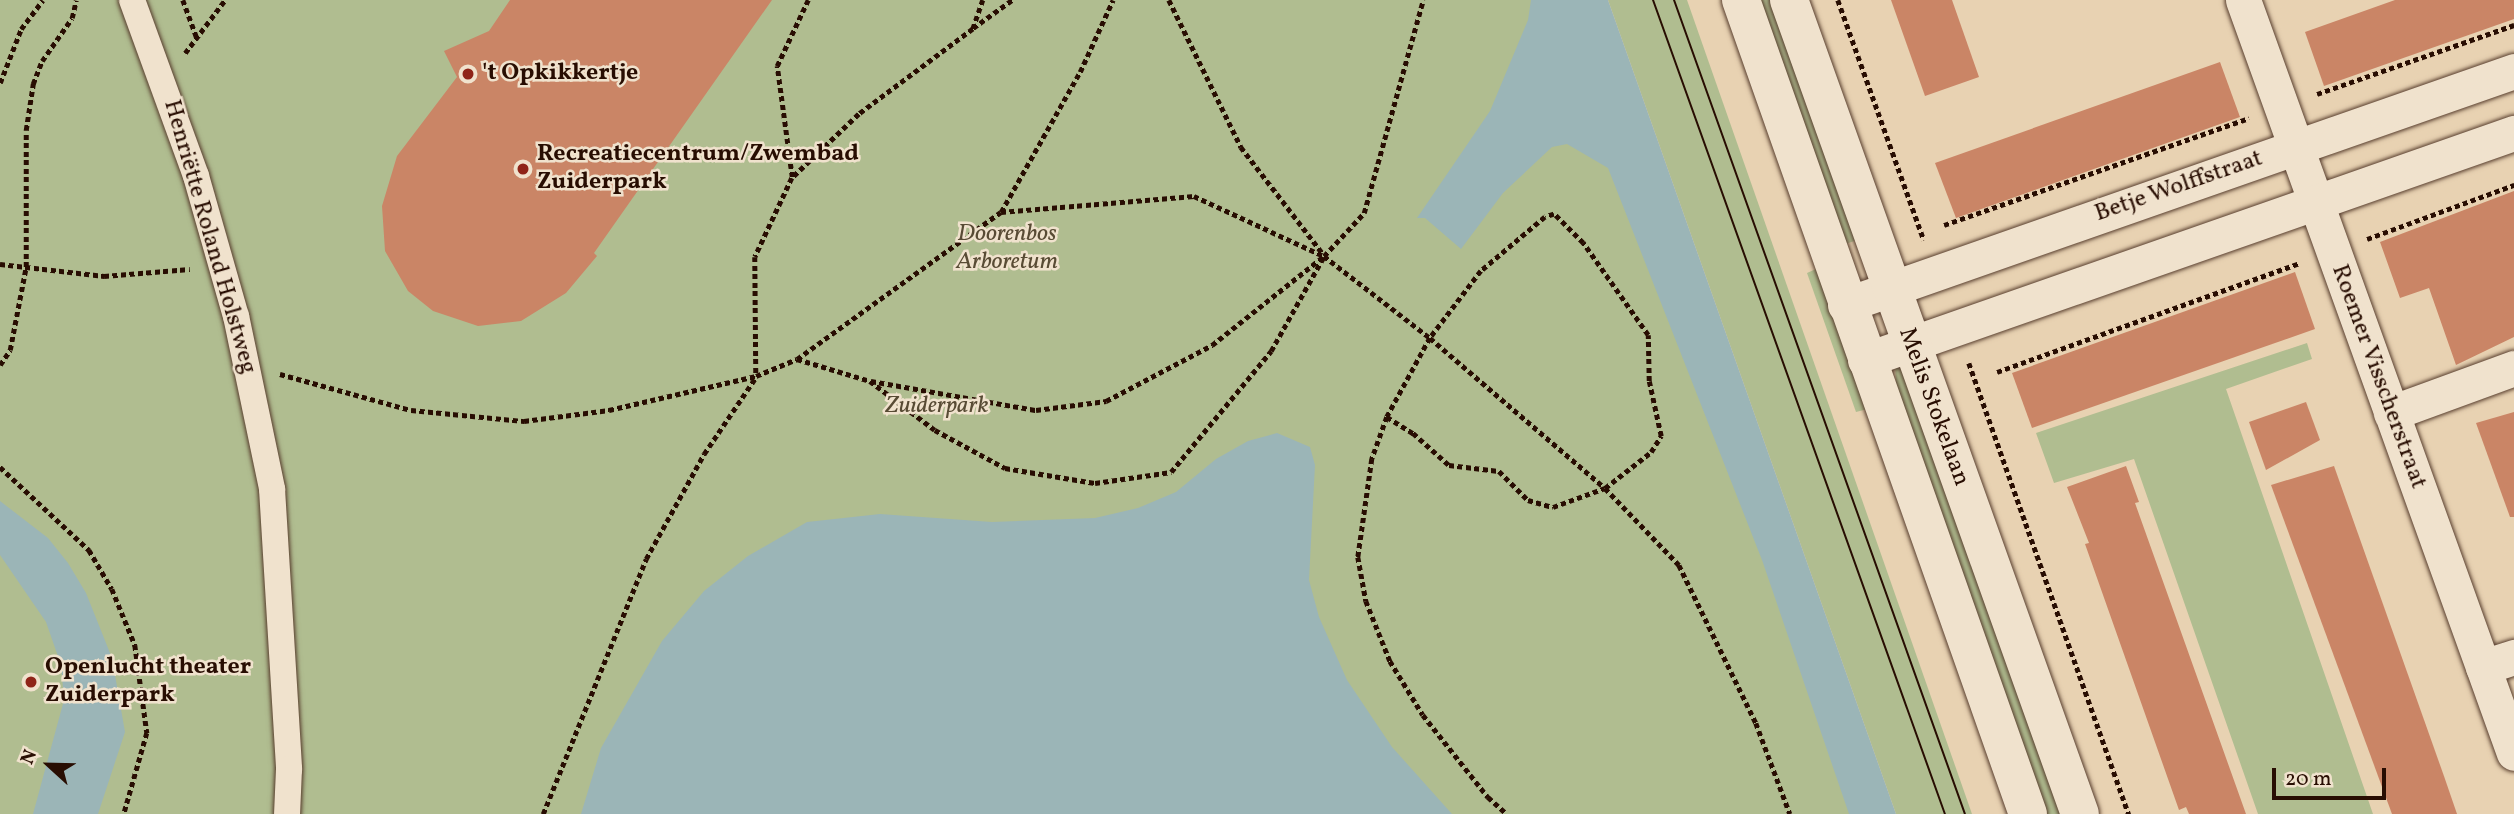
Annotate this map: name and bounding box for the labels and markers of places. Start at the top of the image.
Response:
place label: 't Opkikkertje [482,60,638,88]
marker: 't Opkikkertje [460,66,476,82]
place label: Recreatiecentrum/Zwembad Zuiderpark [537,141,859,197]
marker: Recreatiecentrum/Zwembad Zuiderpark [515,161,531,177]
place label: Openlucht theater Zuiderpark [45,654,251,710]
marker: Openlucht theater Zuiderpark [23,674,39,690]

